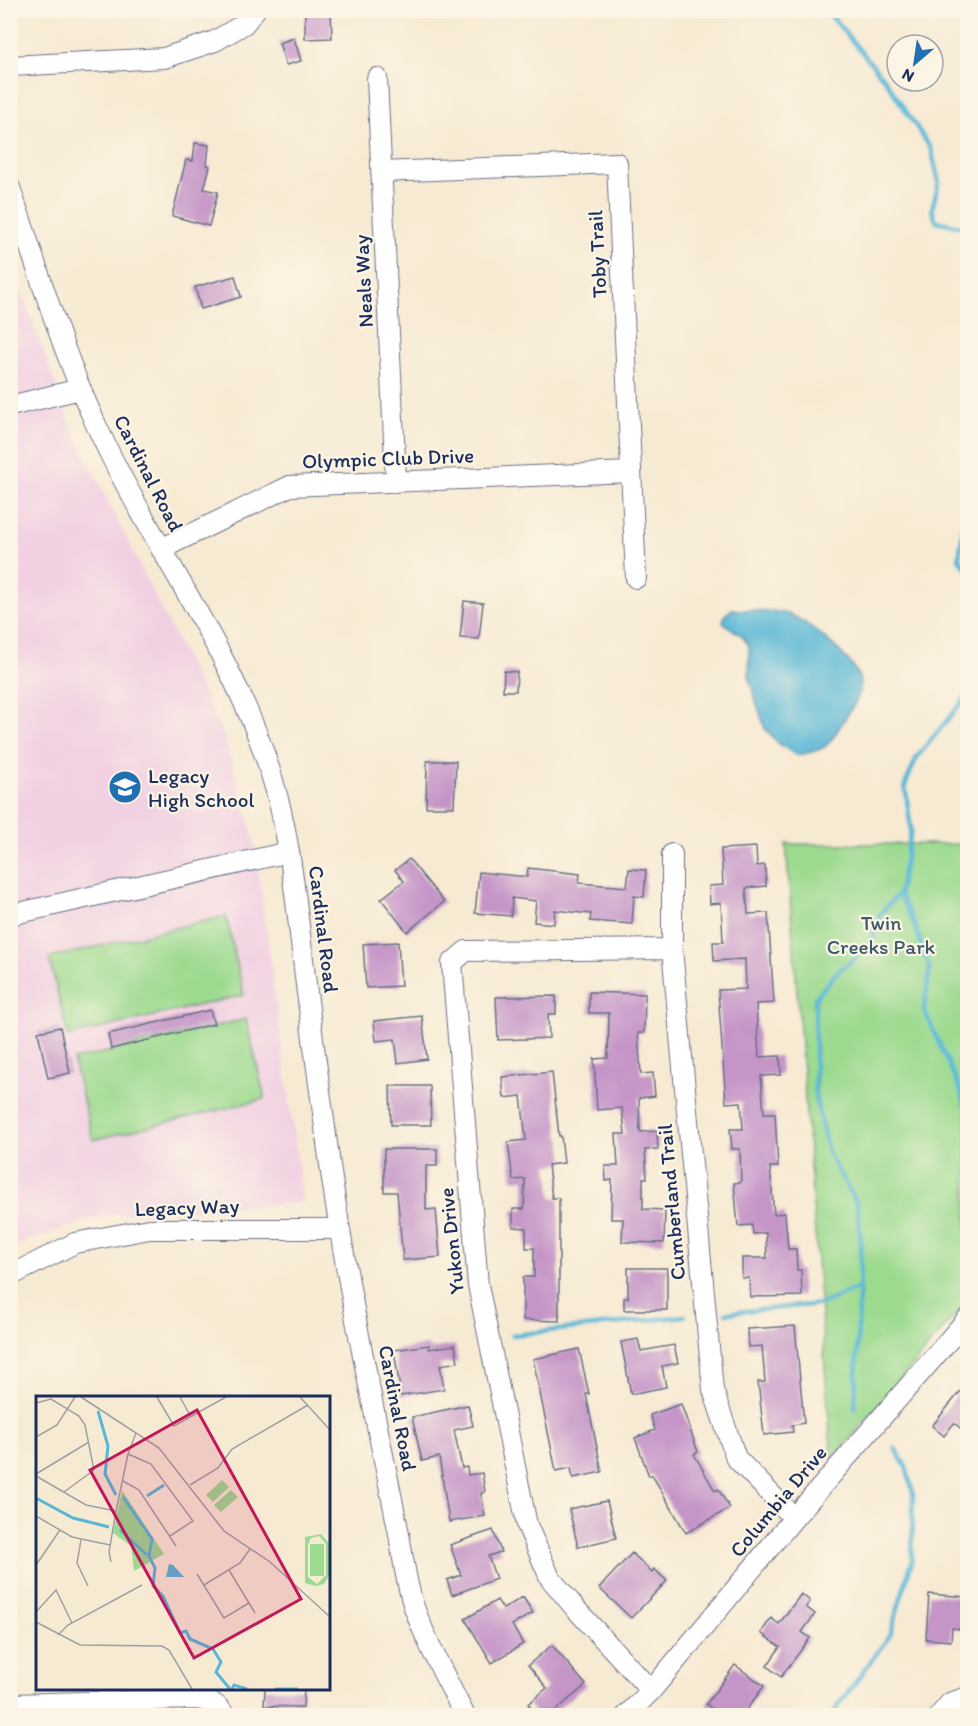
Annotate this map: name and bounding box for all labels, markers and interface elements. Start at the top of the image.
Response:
north arrow [885,33,945,93]
text: N [899,65,917,87]
street label: Toby Trail [582,210,612,298]
street label: Neals Way [348,234,378,328]
street label: Cardinal Road [109,410,189,536]
street label: Olympic Club Drive [301,443,475,473]
place label: Legacy High School [148,763,255,812]
school or university icon: Legacy High School [107,769,143,805]
street label: Cardinal Road [304,864,344,994]
park label: Twin Creeks Park [827,910,936,959]
street label: Cumberland Trail [652,1123,690,1281]
street label: Yukon Drive [433,1187,469,1295]
street label: Legacy Way [134,1193,240,1221]
street label: Cardinal Road [374,1343,422,1473]
inset map [36,1396,330,1690]
street label: Columbia Drive [724,1440,832,1562]

